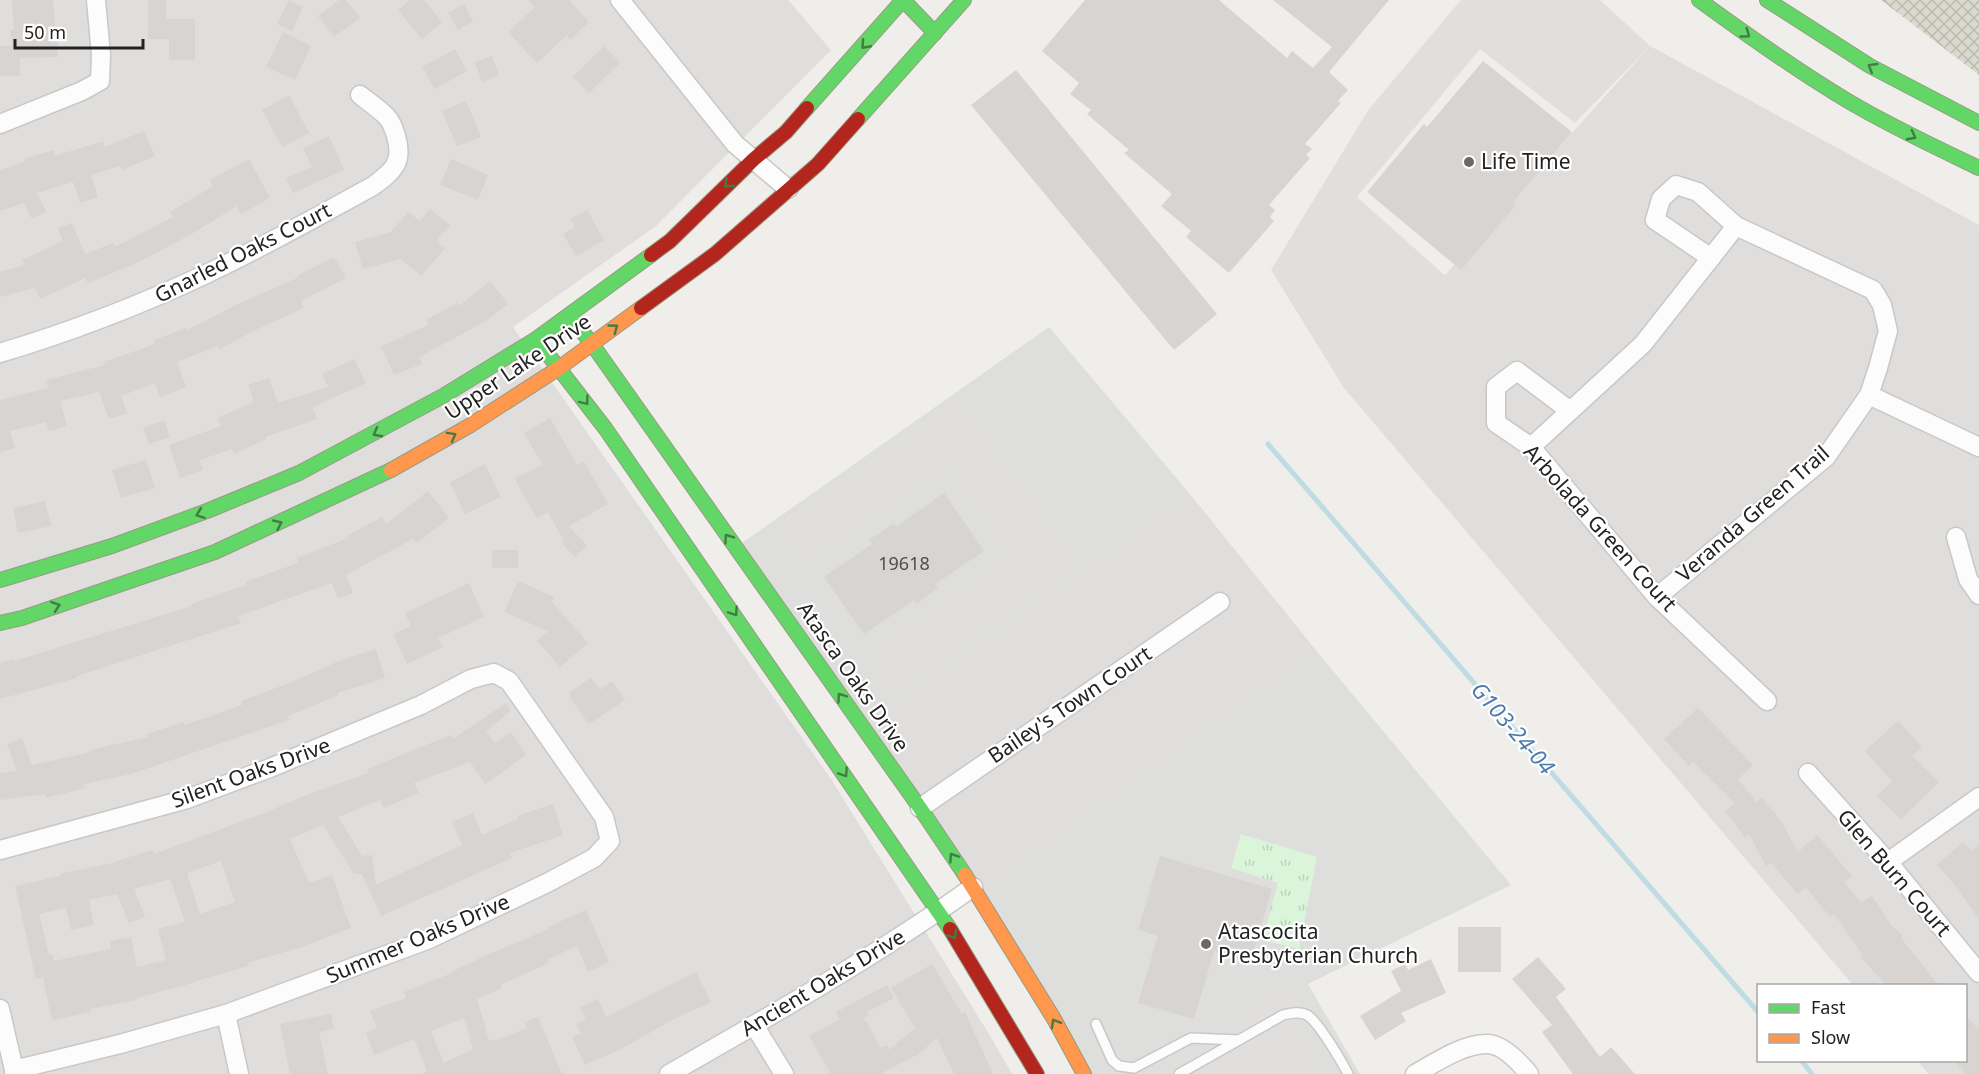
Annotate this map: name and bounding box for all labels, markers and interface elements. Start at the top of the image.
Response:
scale bar [15,12,142,50]
text: 50 m [24,20,66,44]
one-way arrow [1740,27,1751,38]
one-way arrow [861,38,872,48]
one-way arrow [1868,62,1878,74]
one-way arrow [1906,129,1917,140]
place label: Life Time [1481,147,1571,175]
marker: Life Time [1462,155,1476,169]
one-way arrow [725,176,736,187]
street label: Gnarled Oaks Court [150,195,336,309]
street label: Upper Lake Drive [439,307,596,425]
one-way arrow [608,324,619,335]
one-way arrow [577,395,588,406]
one-way arrow [373,426,384,437]
one-way arrow [446,432,456,443]
street label: Arbolada Green Court [1518,438,1684,617]
street label: Veranda Green Trail [1670,439,1835,588]
one-way arrow [195,506,206,519]
one-way arrow [271,519,282,531]
one-way arrow [724,534,735,545]
house number: 19618 [878,551,930,575]
street label: Atasca Oaks Drive [792,596,916,757]
one-way arrow [50,601,61,613]
one-way arrow [727,605,738,616]
street label: Bailey's Town Court [982,639,1157,769]
water label: G103-24-04 [1465,675,1562,780]
one-way arrow [838,693,849,704]
street label: Silent Oaks Drive [167,730,334,814]
one-way arrow [837,766,848,777]
street label: Glen Burn Court [1832,803,1958,942]
one-way arrow [949,853,960,864]
street label: Summer Oaks Drive [322,887,514,989]
place label: Atascocita Presbyterian Church [1218,917,1418,969]
street label: Ancient Oaks Drive [735,922,910,1042]
one-way arrow [946,928,957,939]
marker: Atascocita Presbyterian Church [1199,937,1213,951]
legend [1757,984,1967,1062]
text: Fast [1811,995,1846,1019]
one-way arrow [1051,1019,1063,1029]
text: Slow [1811,1025,1850,1049]

